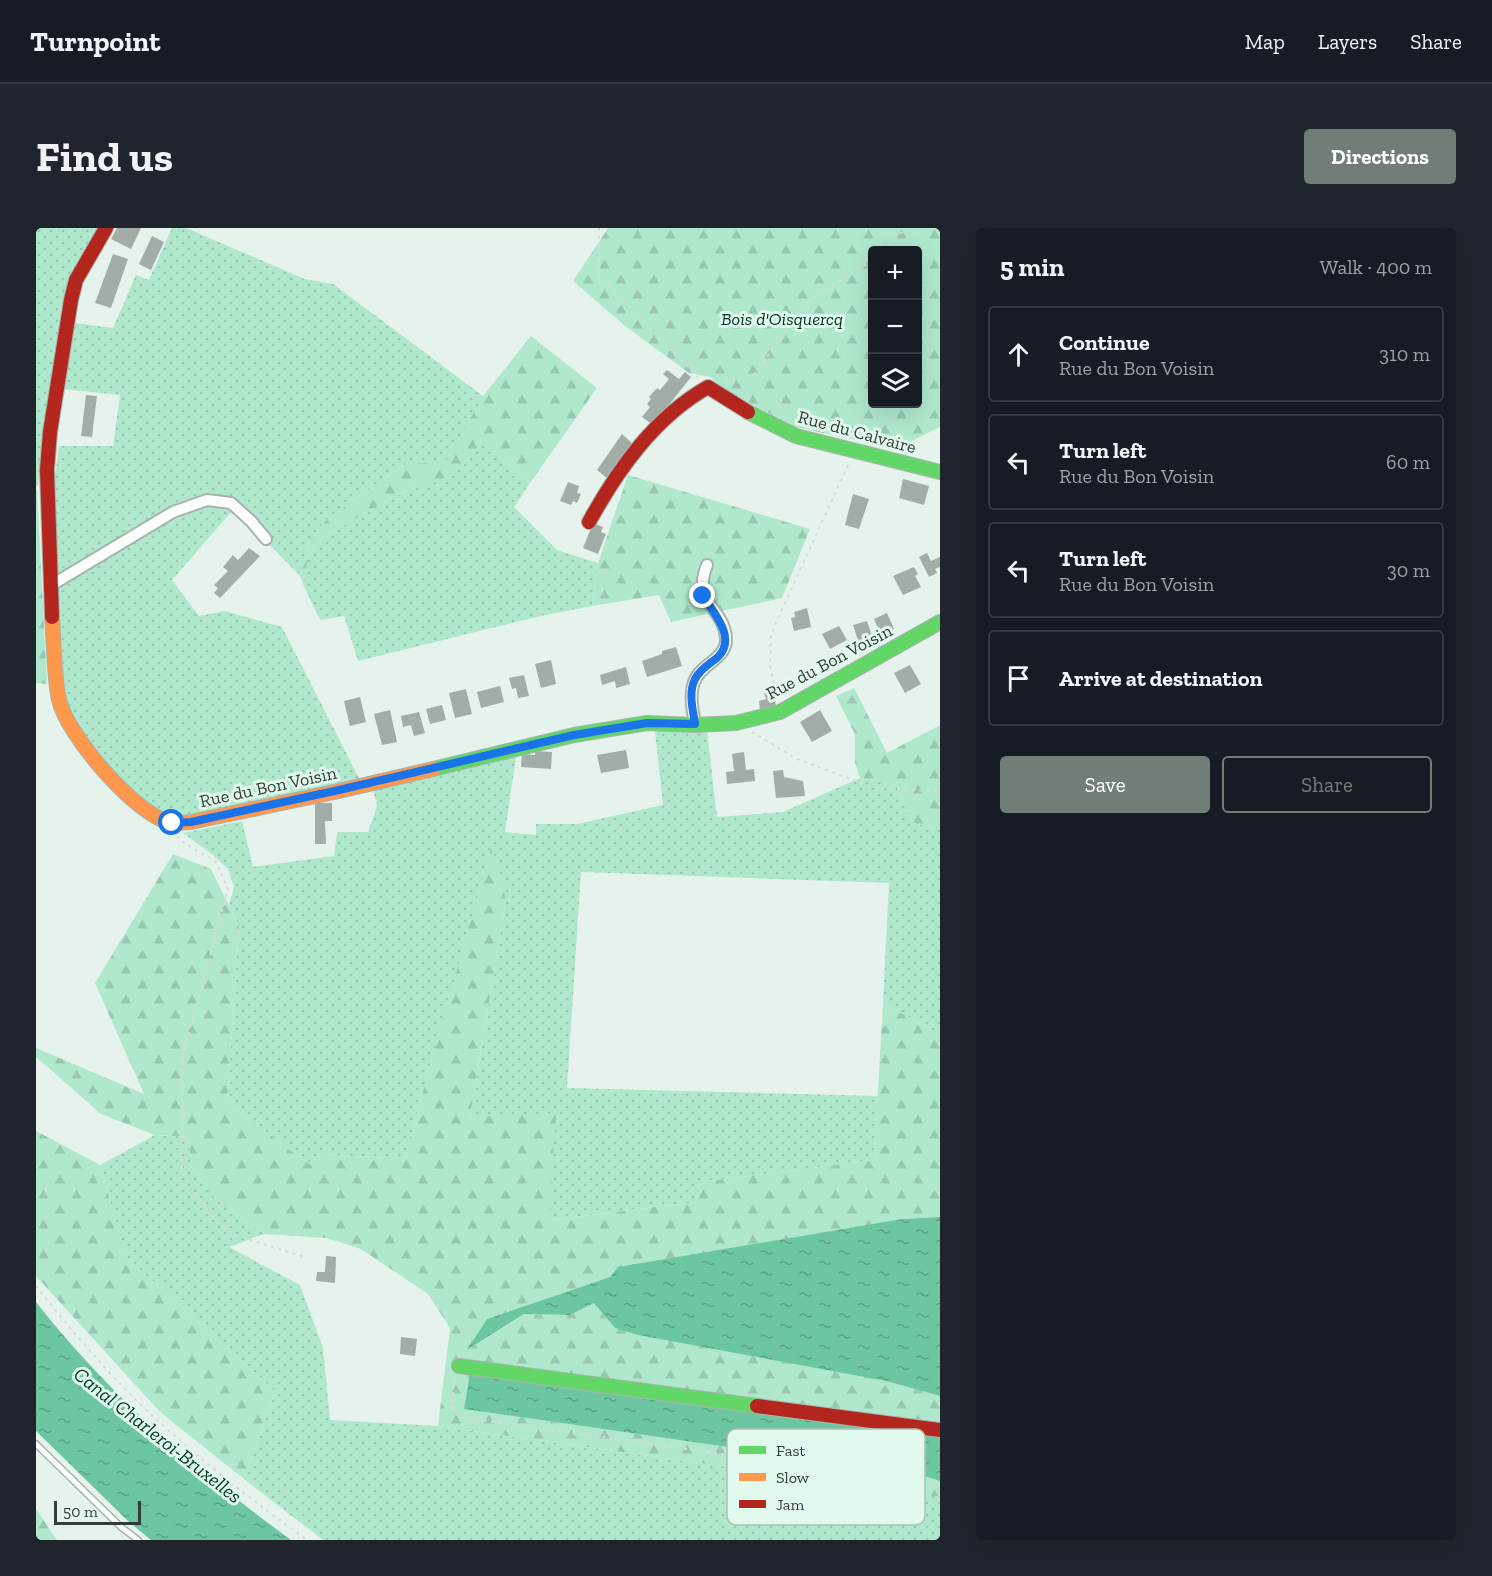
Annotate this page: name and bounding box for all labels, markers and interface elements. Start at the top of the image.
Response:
text: Turnpoint [30,25,160,58]
text: Map [1245,29,1285,54]
text: Layers [1318,29,1377,54]
text: Share [1410,29,1462,54]
button: Directions [1304,129,1456,184]
text: Find us [36,131,173,182]
map controls [868,246,922,408]
button: + [868,246,922,300]
text: 5 min [1000,251,1064,283]
text: Walk · 400 m [1320,255,1432,279]
button: − [868,300,922,354]
park label: Bois d'Oisquercq [721,308,843,330]
text: Continue [1059,329,1150,356]
icon: ahead [1002,338,1035,371]
text: 310 m [1379,342,1430,366]
button: layers [868,354,922,408]
text: Rue du Bon Voisin [1059,356,1214,380]
street label: Rue du Calvaire [795,406,919,458]
text: Turn left [1059,437,1146,464]
icon: left [1002,446,1035,479]
text: 60 m [1386,450,1430,474]
text: Rue du Bon Voisin [1059,464,1214,488]
text: Turn left [1059,545,1146,572]
icon: left [1002,554,1035,587]
text: 30 m [1387,558,1430,582]
text: Rue du Bon Voisin [1059,572,1214,596]
route end [689,582,715,608]
street label: Rue du Bon Voisin [762,619,896,705]
icon: arrive [1002,662,1035,695]
text: Arrive at destination [1059,665,1262,692]
button: Save [1000,756,1210,813]
button: Share [1222,756,1432,813]
street label: Rue du Bon Voisin [197,762,339,812]
route start [158,809,184,835]
water label: Canal Charleroi-Bruxelles [69,1362,247,1508]
legend [727,1429,925,1525]
text: Fast [776,1441,805,1460]
text: Slow [776,1468,810,1487]
text: Jam [776,1495,805,1514]
scale bar [54,1498,141,1526]
text: 50 m [63,1502,98,1521]

